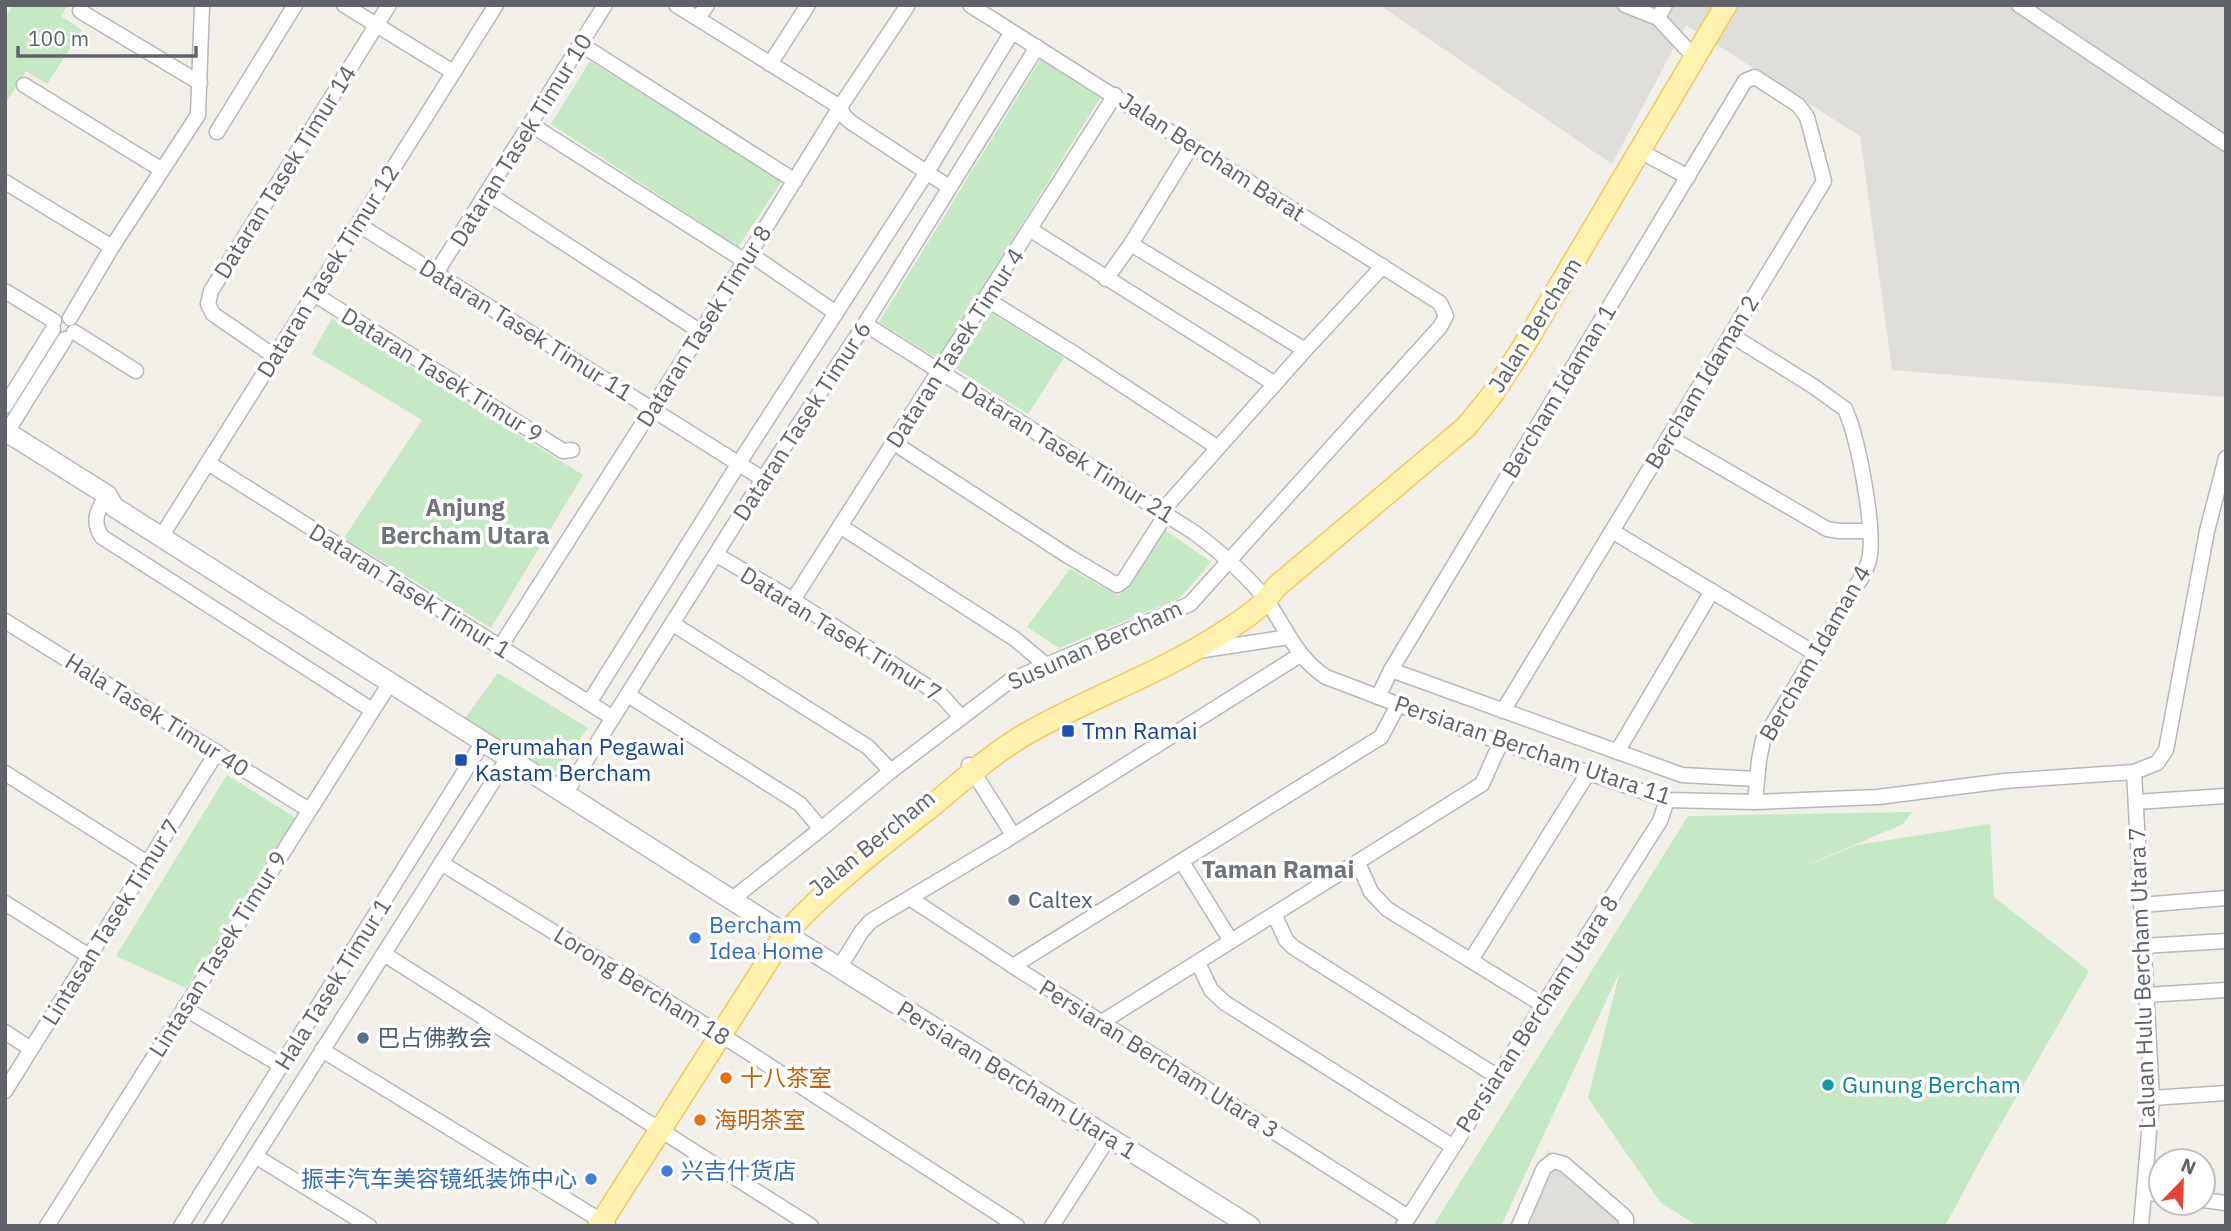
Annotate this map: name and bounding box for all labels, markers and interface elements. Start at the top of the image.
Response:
scale bar [18,14,196,58]
text: 100 m [28,24,89,52]
street label: Dataran Tasek Timur 10 [442,27,598,252]
street label: Dataran Tasek Timur 14 [206,59,362,284]
street label: Jalan Bercham Barat [1114,85,1311,227]
street label: Dataran Tasek Timur 12 [249,158,405,383]
street label: Dataran Tasek Timur 8 [629,219,777,432]
street label: Dataran Tasek Timur 4 [878,242,1030,453]
street label: Dataran Tasek Timur 11 [414,251,639,407]
street label: Jalan Bercham [1481,251,1588,398]
street label: Bercham Idaman 2 [1637,289,1765,474]
street label: Bercham Idaman 1 [1494,298,1622,483]
street label: Dataran Tasek Timur 9 [336,300,549,448]
street label: Dataran Tasek Timur 6 [725,315,877,526]
street label: Dataran Tasek Timur 21 [956,373,1181,529]
district label: Anjung Bercham Utara [380,491,550,551]
street label: Dataran Tasek Timur 1 [304,516,517,664]
street label: Dataran Tasek Timur 7 [735,559,948,707]
street label: Bercham Idaman 4 [1752,559,1877,746]
street label: Susunan Bercham [1003,592,1186,696]
street label: Hala Tasek Timur 40 [60,645,255,783]
street label: Persiaran Bercham Utara 11 [1391,688,1676,811]
place label: Tmn Ramai [1082,715,1198,745]
marker: Tmn Ramai [1060,723,1076,739]
place label: Perumahan Pegawai Kastam Bercham [475,731,685,787]
marker: Perumahan Pegawai Kastam Bercham [453,752,469,768]
street label: Jalan Bercham [802,782,941,902]
street label: Lintasan Tasek Timur 7 [34,813,186,1030]
street label: Laluan Hulu Bercham Utara 7 [2121,827,2161,1130]
street label: Lintasan Tasek Timur 9 [141,845,293,1062]
district label: Taman Ramai [1202,853,1354,885]
place label: Caltex [1028,884,1093,914]
street label: Persiaran Bercham Utara 8 [1448,889,1624,1138]
street label: Hala Tasek Timur 1 [267,892,397,1075]
marker: Caltex [1006,892,1022,908]
place label: Bercham Idea Home [709,909,824,965]
street label: Lorong Bercham 18 [549,919,736,1051]
marker: Bercham Idea Home [687,930,703,946]
street label: Persiaran Bercham Utara 3 [1034,972,1285,1144]
street label: Persiaran Bercham Utara 1 [892,993,1143,1165]
place label: 巴占佛教会 [377,1022,492,1052]
marker: 巴占佛教会 [355,1030,371,1046]
place label: 十八茶室 [740,1062,832,1092]
place label: Gunung Bercham [1842,1069,2021,1099]
marker: 十八茶室 [718,1070,734,1086]
marker: Gunung Bercham [1820,1077,1836,1093]
place label: 海明茶室 [714,1104,806,1134]
marker: 海明茶室 [692,1112,708,1128]
north arrow [2147,1147,2217,1217]
text: N [2178,1153,2200,1180]
place label: 兴吉什货店 [681,1155,796,1185]
place label: 振丰汽车美容镜纸装饰中心 [301,1163,577,1193]
marker: 兴吉什货店 [659,1163,675,1179]
marker: 振丰汽车美容镜纸装饰中心 [583,1171,599,1187]

